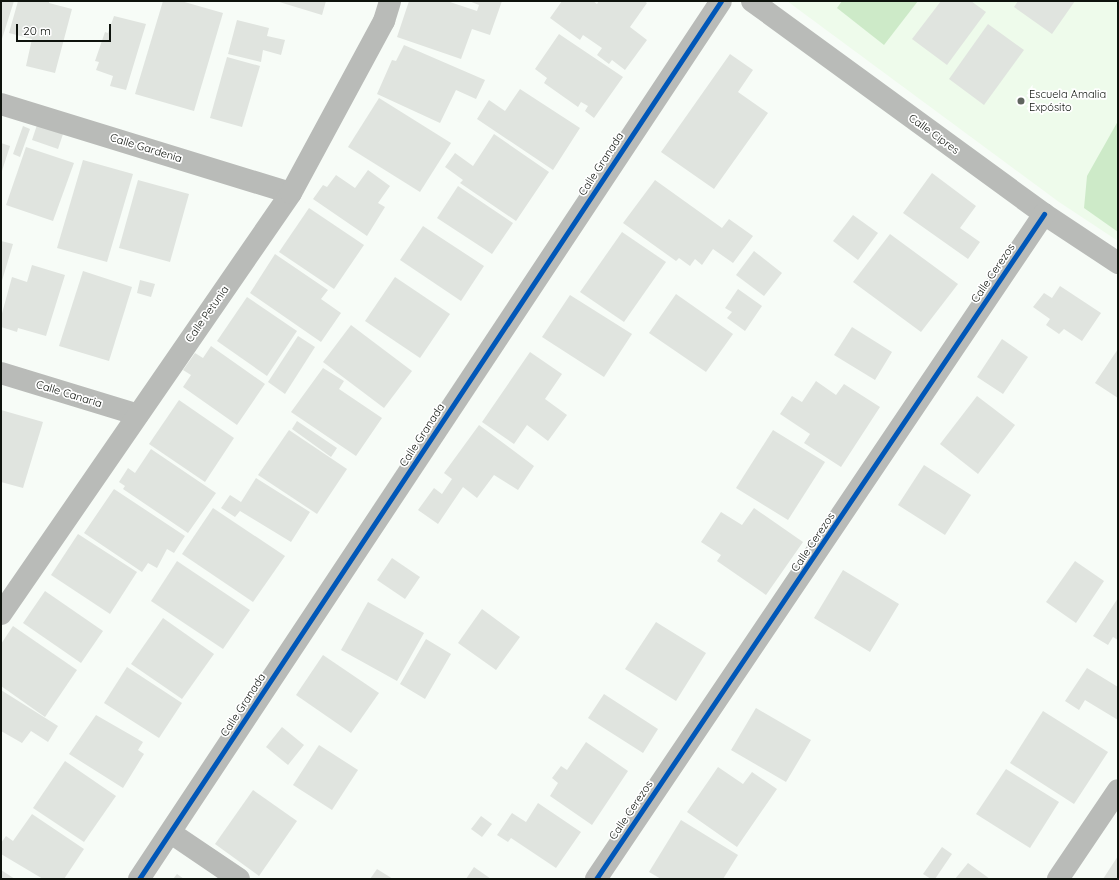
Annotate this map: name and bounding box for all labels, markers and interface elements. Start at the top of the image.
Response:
scale bar [18,16,113,42]
text: 20 m [23,23,51,38]
place label: Escuela Amalia Expósito [1029,88,1106,114]
marker: Escuela Amalia Expósito [1016,96,1026,106]
street label: Calle Cipres [906,111,962,157]
street label: Calle Granada [576,130,626,198]
street label: Calle Gardenia [108,131,184,165]
street label: Calle Cerezos [968,241,1018,305]
street label: Calle Petunia [183,283,231,345]
street label: Calle Canaria [34,378,104,410]
street label: Calle Granada [397,401,447,469]
street label: Calle Cerezos [788,510,838,574]
street label: Calle Granada [218,671,268,739]
street label: Calle Cerezos [606,778,656,842]

